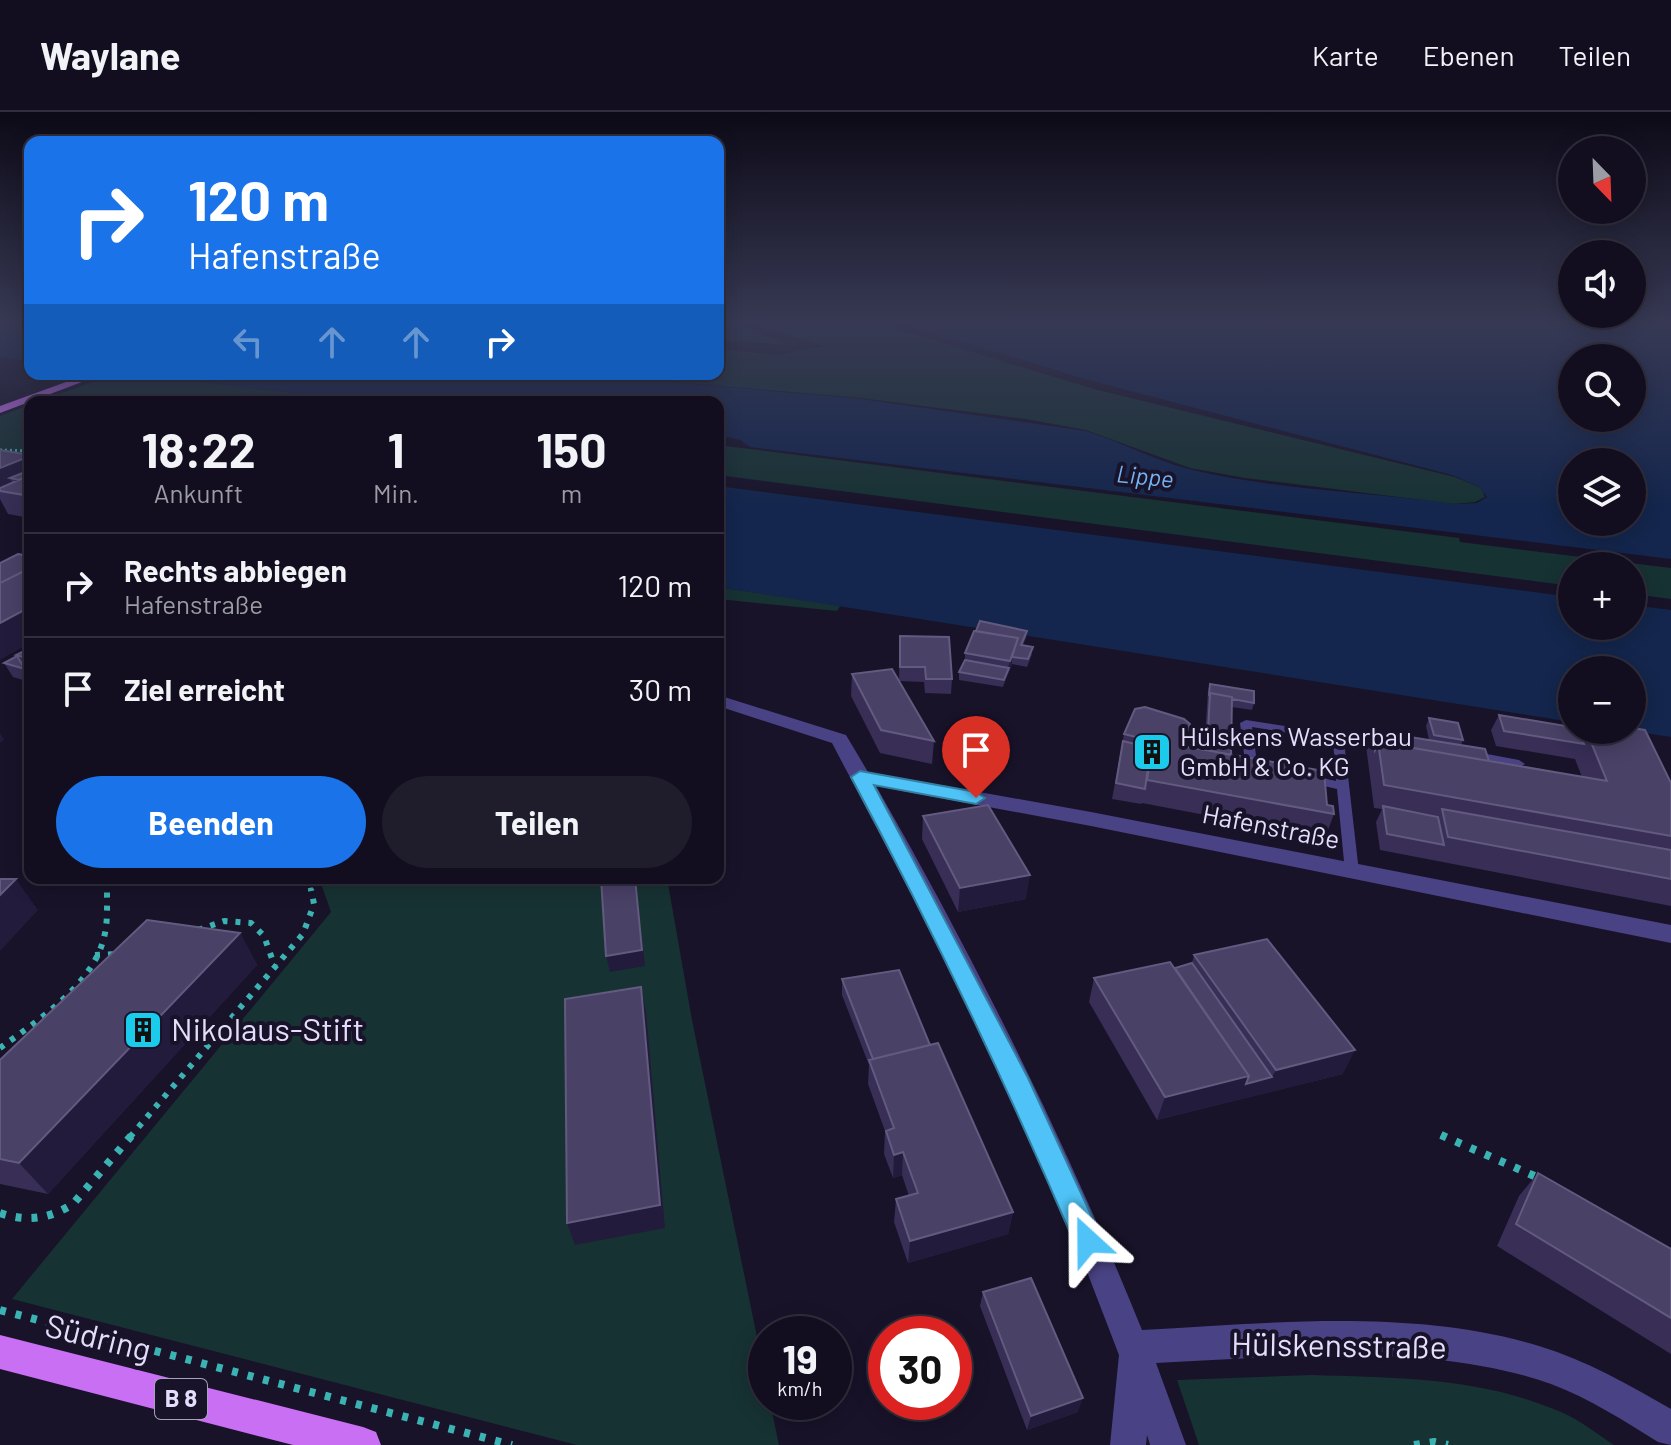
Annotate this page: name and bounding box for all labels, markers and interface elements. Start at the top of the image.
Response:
text: Waylane [40,32,181,78]
text: Karte [1312,38,1379,72]
text: Ebenen [1423,38,1515,72]
text: Teilen [1559,38,1631,72]
north arrow [1558,136,1646,224]
map controls [1558,136,1646,744]
text: 120 m [188,165,329,232]
icon: right [56,168,160,272]
text: Hafenstraße [188,233,381,276]
button: sound [1558,240,1646,328]
icon: left [226,320,270,364]
icon: ahead [310,320,354,364]
icon: ahead [394,320,438,364]
icon: right [478,320,522,364]
button: search [1558,344,1646,432]
text: 18:22 [141,420,256,478]
text: 1 [387,420,404,478]
text: 150 [536,420,607,478]
button: layers [1558,448,1646,536]
water label: Lippe [1115,458,1175,493]
text: Ankunft [154,477,243,508]
text: Min. [373,477,419,508]
text: m [561,477,582,508]
text: Rechts abbiegen [124,552,347,588]
button: + [1558,552,1646,640]
icon: right [56,563,100,607]
text: 120 m [618,567,692,603]
text: Hafenstraße [124,588,263,619]
button: − [1558,656,1646,744]
icon: arrive [56,667,100,711]
text: Ziel erreicht [124,671,285,707]
text: 30 m [629,671,692,707]
pin [942,716,1010,798]
place label: Hülskens Wasserbau GmbH & Co. KG [1180,720,1412,781]
icon: arrive [954,728,998,772]
building icon: Hülskens Wasserbau GmbH & Co. KG [1131,731,1173,773]
button: Beenden [56,776,366,868]
button: Teilen [382,776,692,868]
street label: Hafenstraße [1200,797,1343,854]
building icon: Nikolaus-Stift [122,1009,164,1051]
place label: Nikolaus-Stift [171,1009,364,1047]
position arrow [1046,1199,1130,1283]
street label: Südring [42,1305,155,1368]
speed limit sign: 30 [868,1316,972,1420]
street label: Hülskensstraße [1231,1323,1447,1365]
text: 19 [782,1334,818,1382]
text: km/h [777,1376,823,1400]
road number: B 8 [155,1379,207,1419]

